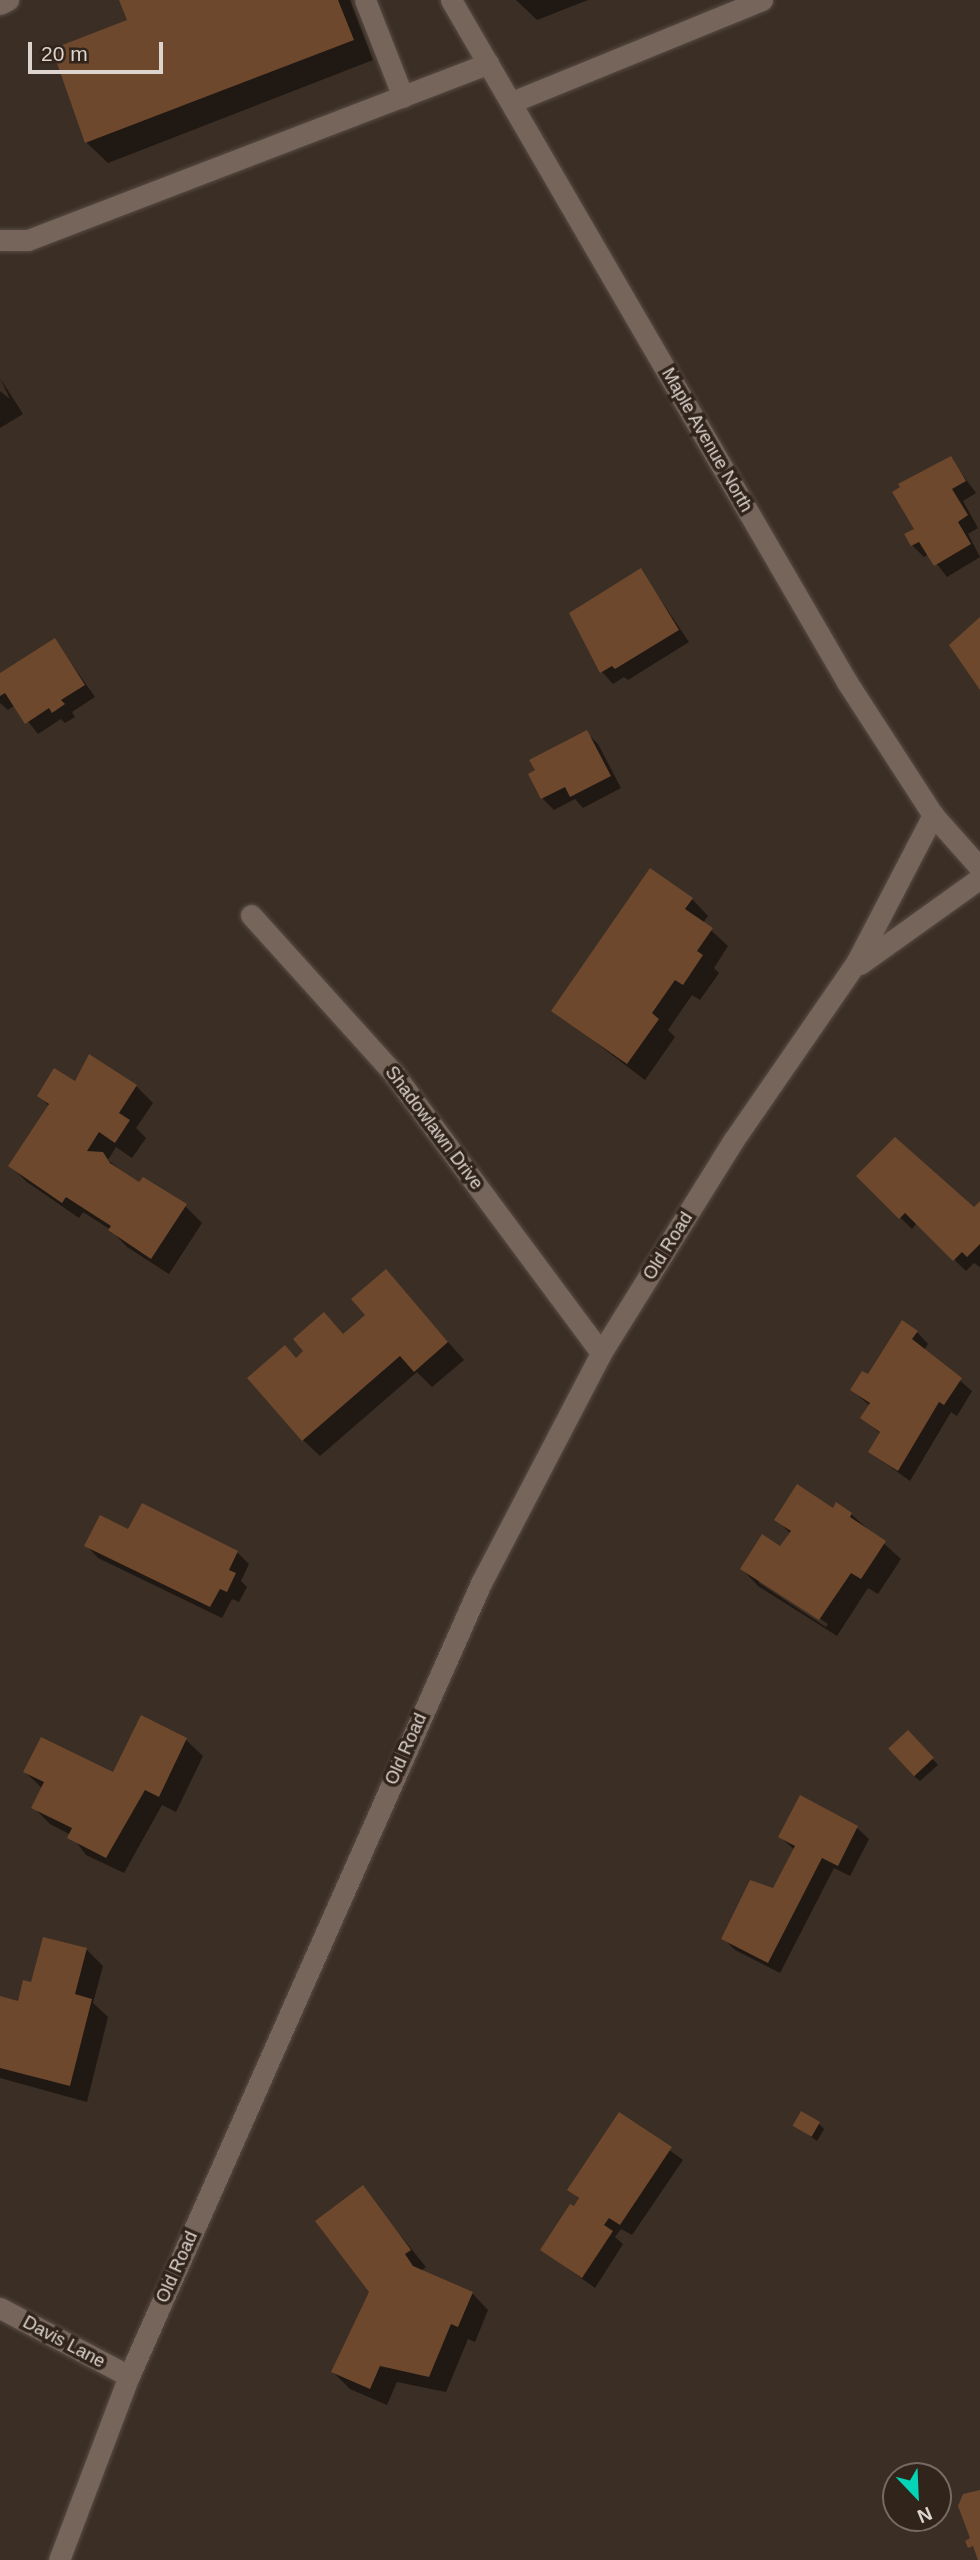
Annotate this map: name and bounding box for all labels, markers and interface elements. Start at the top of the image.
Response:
scale bar [32,28,166,72]
text: 20 m [41,42,88,65]
street label: Maple Avenue North [657,364,757,516]
street label: Shadowlawn Drive [381,1062,487,1194]
street label: Old Road [639,1208,697,1284]
street label: Old Road [381,1710,431,1788]
street label: Old Road [152,2228,202,2306]
street label: Davis Lane [19,2311,109,2373]
north arrow [882,2462,952,2532]
text: N [914,2503,935,2527]

